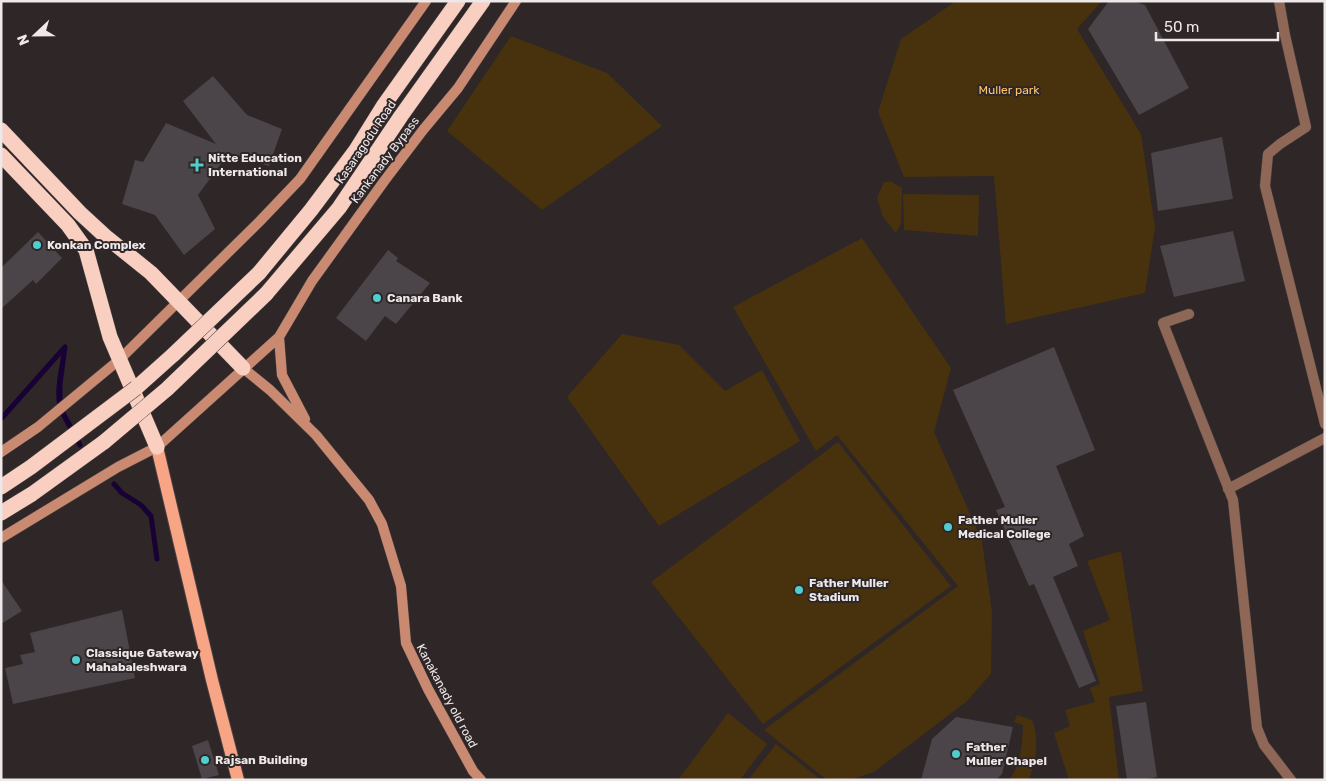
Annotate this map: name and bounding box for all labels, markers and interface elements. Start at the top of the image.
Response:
north arrow [10,10,60,60]
scale bar [1156,10,1278,42]
text: 50 m [1164,18,1199,36]
text: N [14,32,33,48]
park label: Muller park [978,83,1040,97]
street label: Kasaragodu Road [333,98,399,186]
street label: Kankanady Bypass [348,114,422,206]
place label: Nitte Education International [208,151,302,179]
marker: Nitte Education International [190,158,204,172]
place label: Konkan Complex [47,238,146,252]
marker: Konkan Complex [31,239,43,251]
place label: Canara Bank [387,291,463,305]
marker: Canara Bank [371,292,383,304]
place label: Father Muller Medical College [958,513,1051,541]
marker: Father Muller Medical College [942,521,954,533]
place label: Father Muller Stadium [809,576,889,604]
marker: Father Muller Stadium [793,584,805,596]
street label: Kanakanady old road [414,642,480,750]
place label: Classique Gateway Mahabaleshwara [86,646,199,674]
marker: Classique Gateway Mahabaleshwara [70,654,82,666]
place label: Father Muller Chapel [966,740,1047,768]
marker: Father Muller Chapel [950,748,962,760]
place label: Rajsan Building [215,753,308,767]
marker: Rajsan Building [199,754,211,766]

